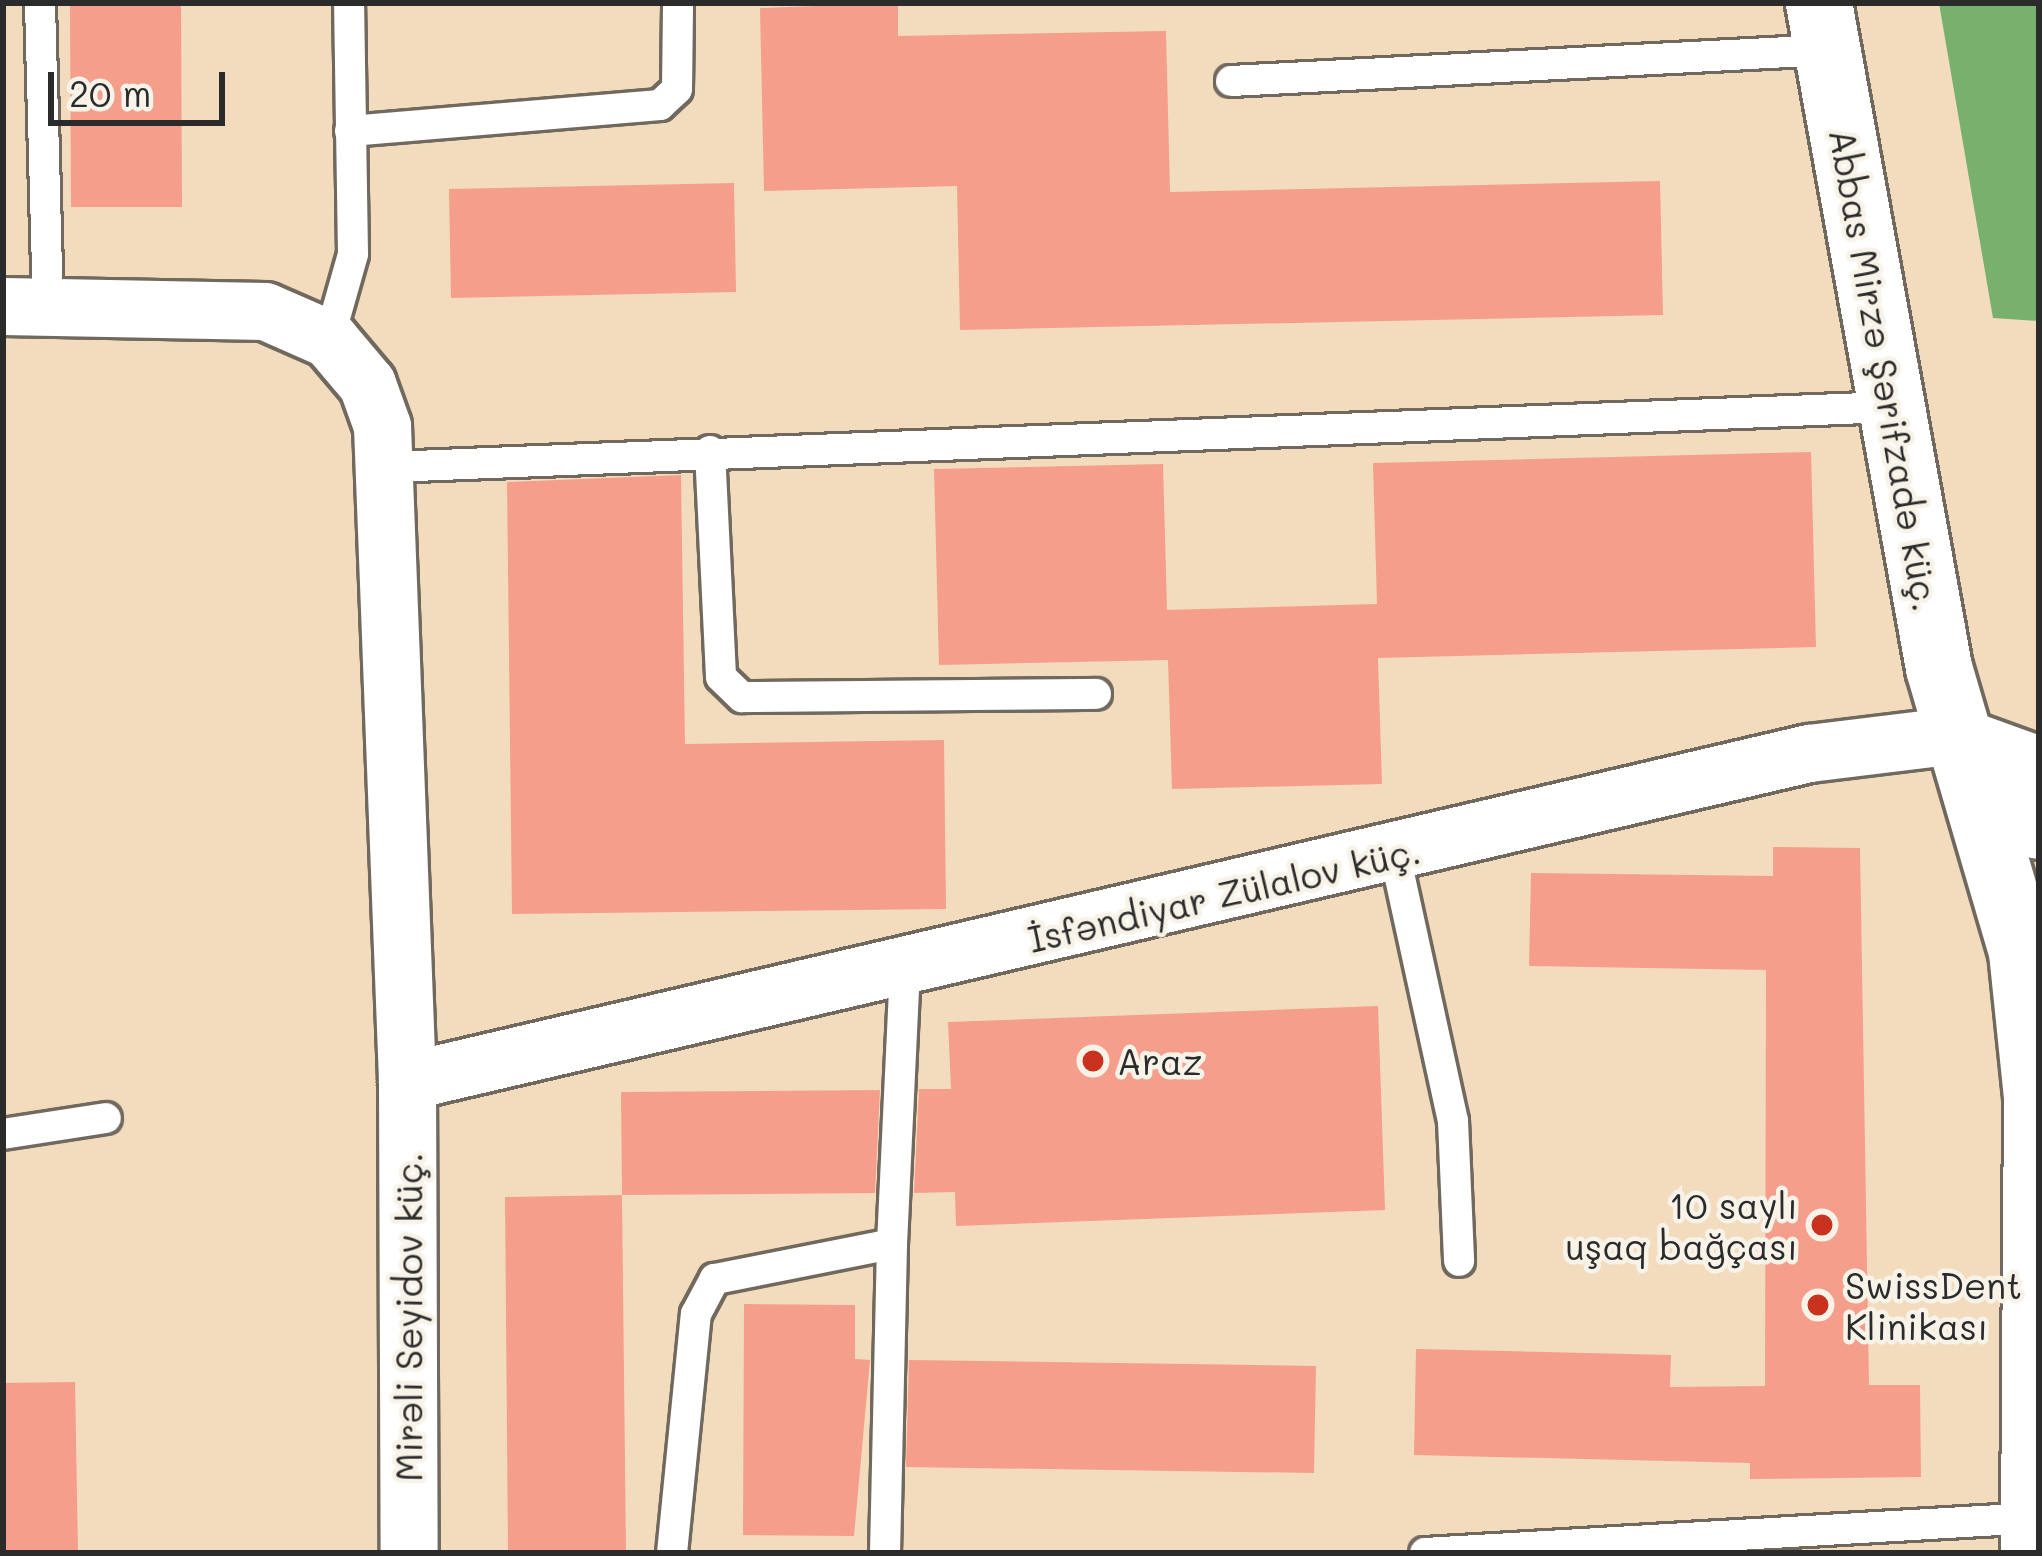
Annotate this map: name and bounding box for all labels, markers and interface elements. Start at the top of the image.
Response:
scale bar [54,48,231,122]
text: 20 m [69,69,151,116]
street label: Abbas Mirzə Şərifzadə küç. [1821,125,1949,615]
street label: İsfəndiyar Zülalov küç. [1024,828,1424,960]
place label: Araz [1117,1039,1202,1083]
marker: Araz [1080,1048,1106,1074]
street label: Mirəli Seyidov küç. [386,1152,430,1482]
place label: 10 saylı uşaq bağçası [1565,1182,1798,1267]
marker: 10 saylı uşaq bağçası [1809,1212,1835,1238]
place label: SwissDent Klinikası [1845,1262,2022,1347]
marker: SwissDent Klinikası [1802,1289,1834,1321]

